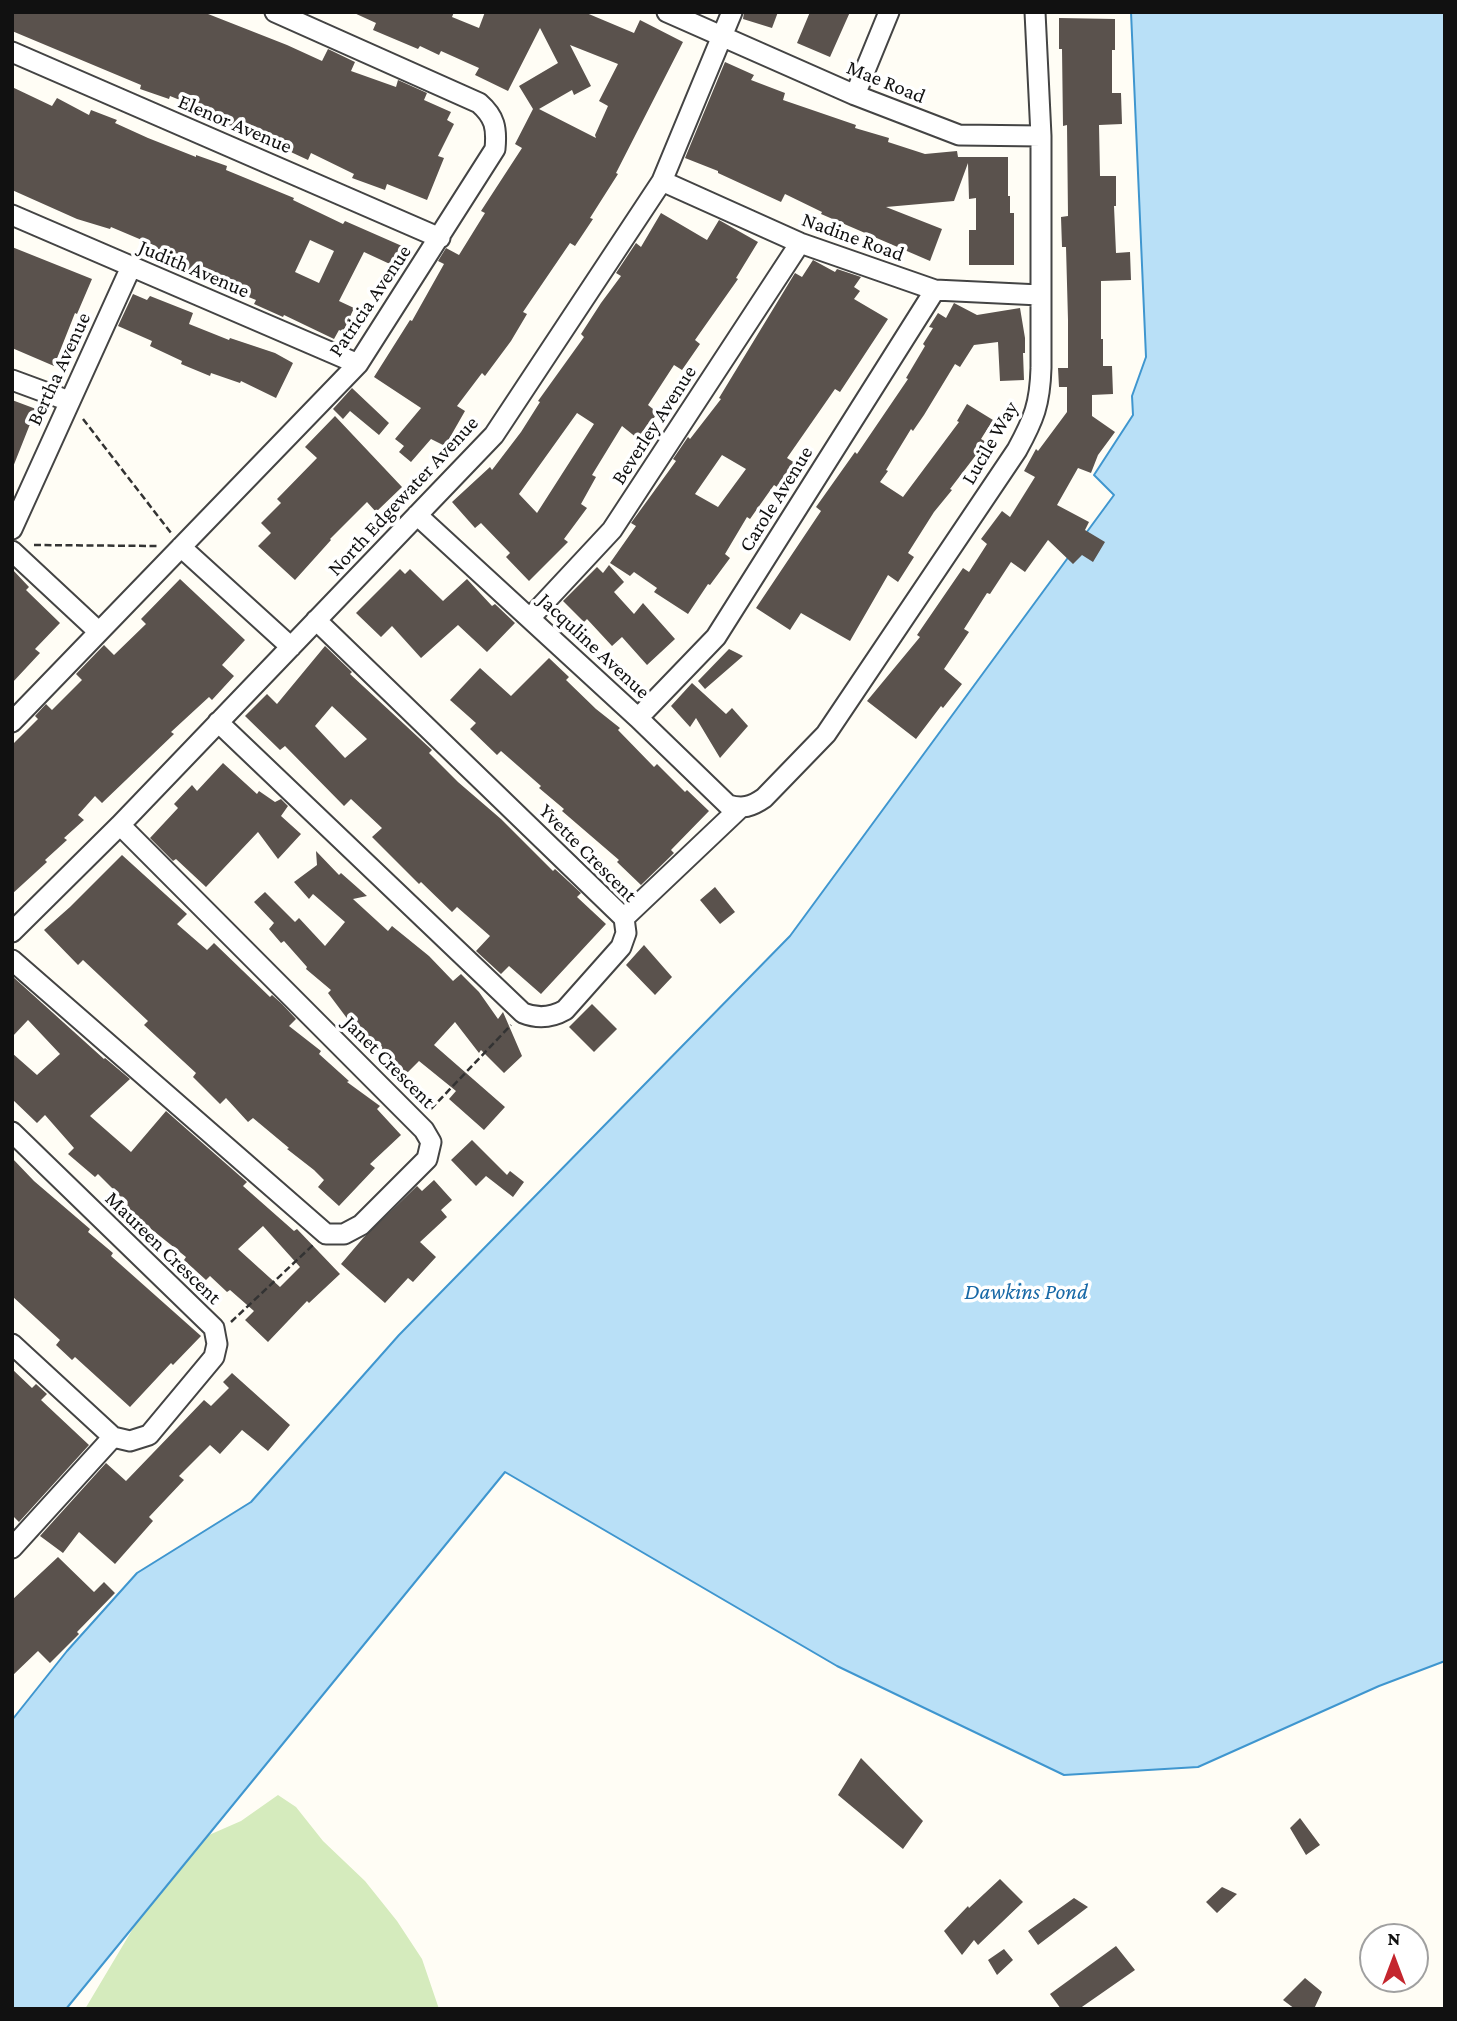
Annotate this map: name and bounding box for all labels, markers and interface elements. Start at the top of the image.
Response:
street label: Mae Road [843,55,929,109]
street label: Elenor Avenue [174,89,296,159]
street label: Nadine Road [798,207,908,267]
street label: Judith Avenue [135,234,253,304]
street label: Patricia Avenue [323,240,417,362]
street label: Bertha Avenue [22,308,96,430]
street label: Beverley Avenue [606,361,702,489]
street label: Lucile Way [956,397,1024,489]
street label: North Edgewater Avenue [322,411,484,581]
street label: Carole Avenue [734,441,818,557]
street label: Jacquline Avenue [533,588,655,704]
street label: Yvette Crescent [534,799,642,907]
street label: Janet Crescent [338,1011,440,1113]
street label: Maureen Crescent [100,1186,226,1310]
water label: Dawkins Pond [964,1278,1088,1306]
north arrow [1359,1923,1429,1993]
text: N [1388,1928,1400,1949]

